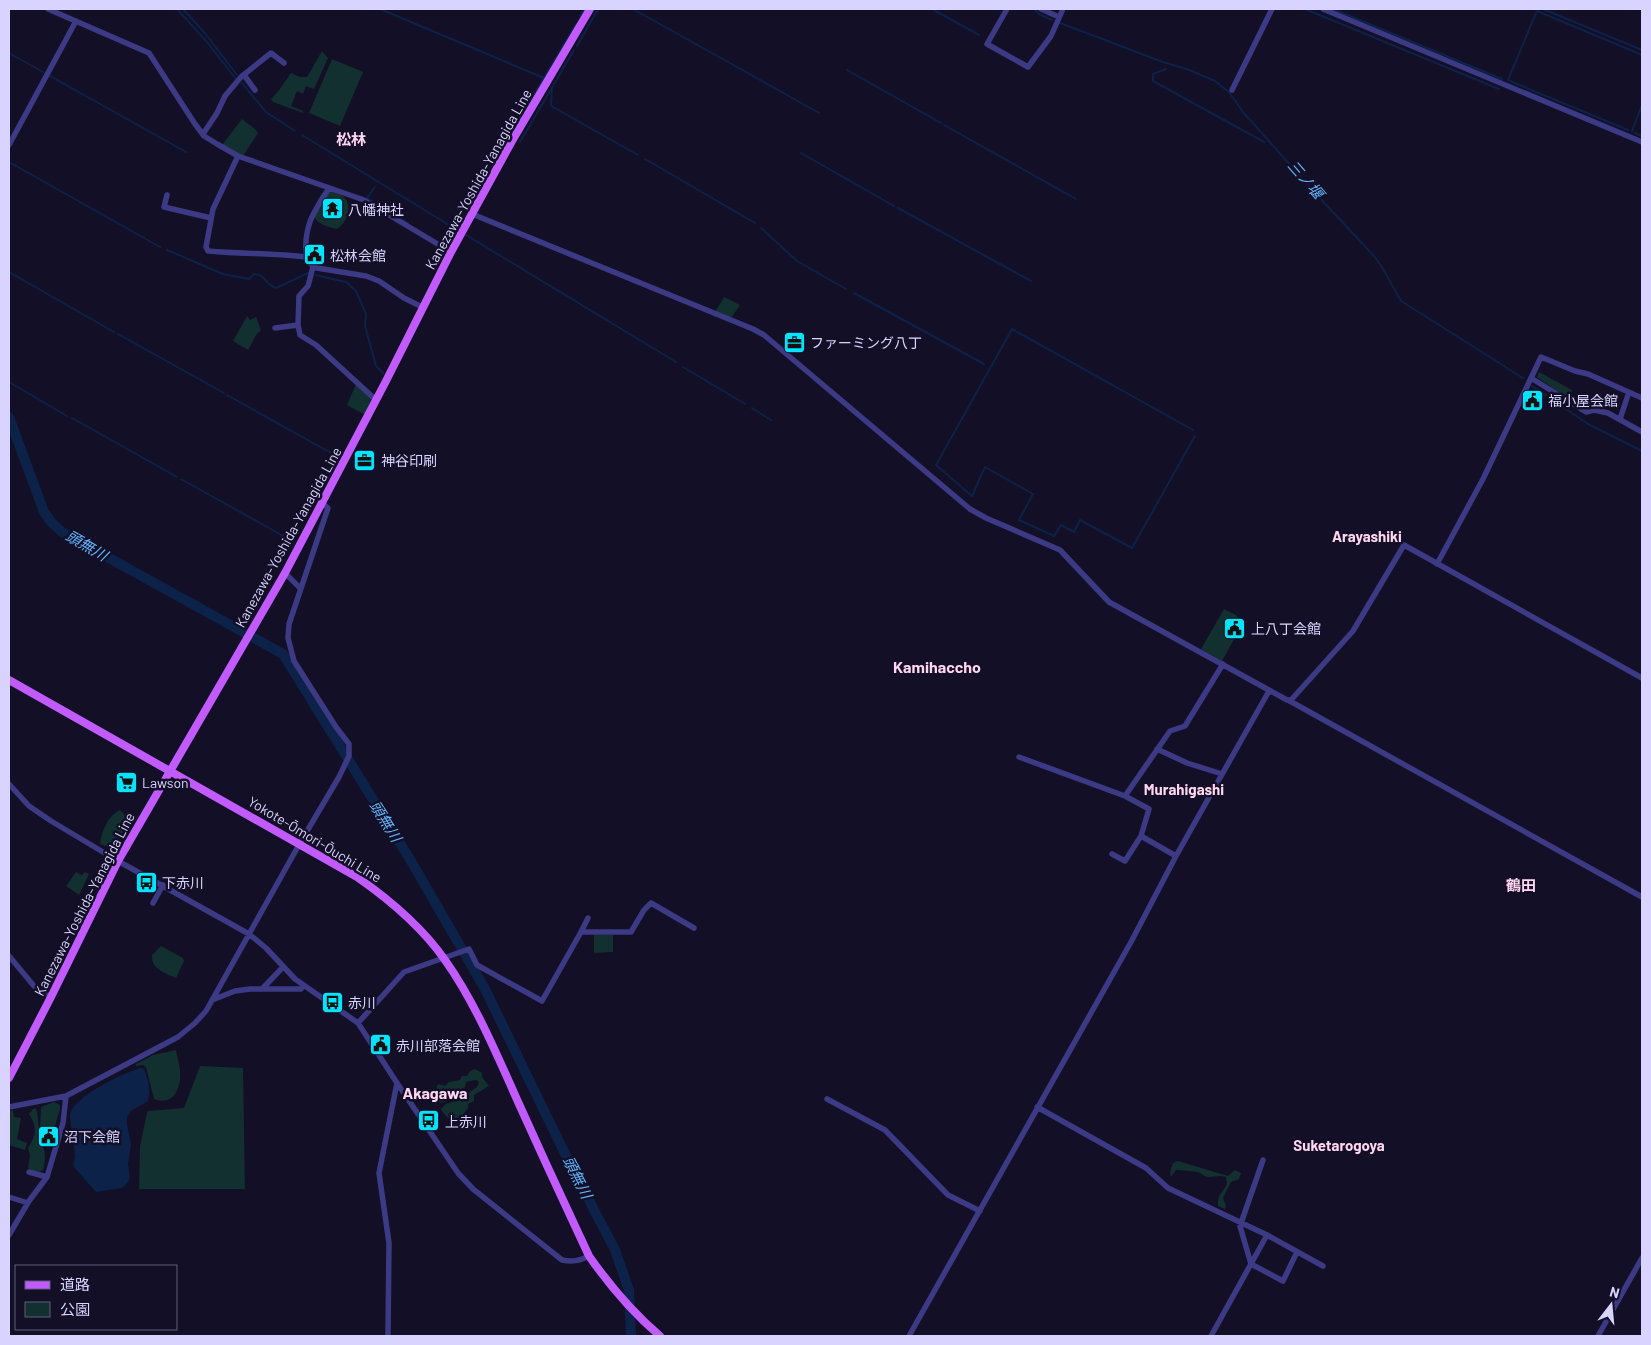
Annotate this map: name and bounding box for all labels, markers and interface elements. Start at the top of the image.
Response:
street label: Kanezawa-Yoshida-Yanagida Line [421,86,535,272]
district label: 松林 [336,130,366,148]
water label: 三ノ堰 [1284,156,1330,204]
temple icon: 八幡神社 [320,197,344,221]
place label: 八幡神社 [348,201,404,218]
public building icon: 松林会館 [302,243,326,267]
place label: 松林会館 [330,247,386,264]
office icon: ファーミング八丁 [782,330,806,354]
place label: ファーミング八丁 [810,334,922,351]
public building icon: 福小屋会館 [1520,388,1544,412]
place label: 福小屋会館 [1548,392,1618,409]
street label: Kanezawa-Yoshida-Yanagida Line [231,444,345,630]
office icon: 神谷印刷 [353,448,377,472]
place label: 神谷印刷 [381,452,437,469]
water label: 頭無川 [63,526,113,565]
district label: Arayashiki [1332,527,1402,545]
public building icon: 上八丁会館 [1223,616,1247,640]
place label: 上八丁会館 [1251,620,1321,637]
district label: Kamihaccho [893,657,981,676]
supermarket icon: Lawson [114,770,138,794]
place label: Lawson [142,774,189,791]
district label: Murahigashi [1144,780,1224,798]
street label: Yokote-Ōmori-Ōuchi Line [245,792,385,886]
water label: 頭無川 [366,797,407,847]
street label: Kanezawa-Yoshida-Yanagida Line [30,809,138,999]
bus stop icon: 下赤川 [134,870,158,894]
place label: 下赤川 [162,874,204,891]
district label: 鶴田 [1506,876,1536,894]
bus stop icon: 赤川 [320,990,344,1014]
place label: 赤川 [348,994,376,1011]
public building icon: 赤川部落会館 [368,1033,392,1057]
place label: 赤川部落会館 [396,1037,480,1054]
district label: Akagawa [402,1083,468,1102]
bus stop icon: 上赤川 [417,1109,441,1133]
place label: 上赤川 [445,1113,487,1130]
public building icon: 沼下会館 [36,1124,60,1148]
place label: 沼下会館 [64,1128,120,1145]
district label: Suketarogoya [1293,1136,1385,1154]
water label: 頭無川 [560,1153,597,1203]
legend [15,1265,178,1330]
text: 道路 [60,1275,90,1293]
north arrow [1586,1280,1636,1330]
text: N [1608,1283,1622,1301]
text: 公園 [60,1300,90,1318]

